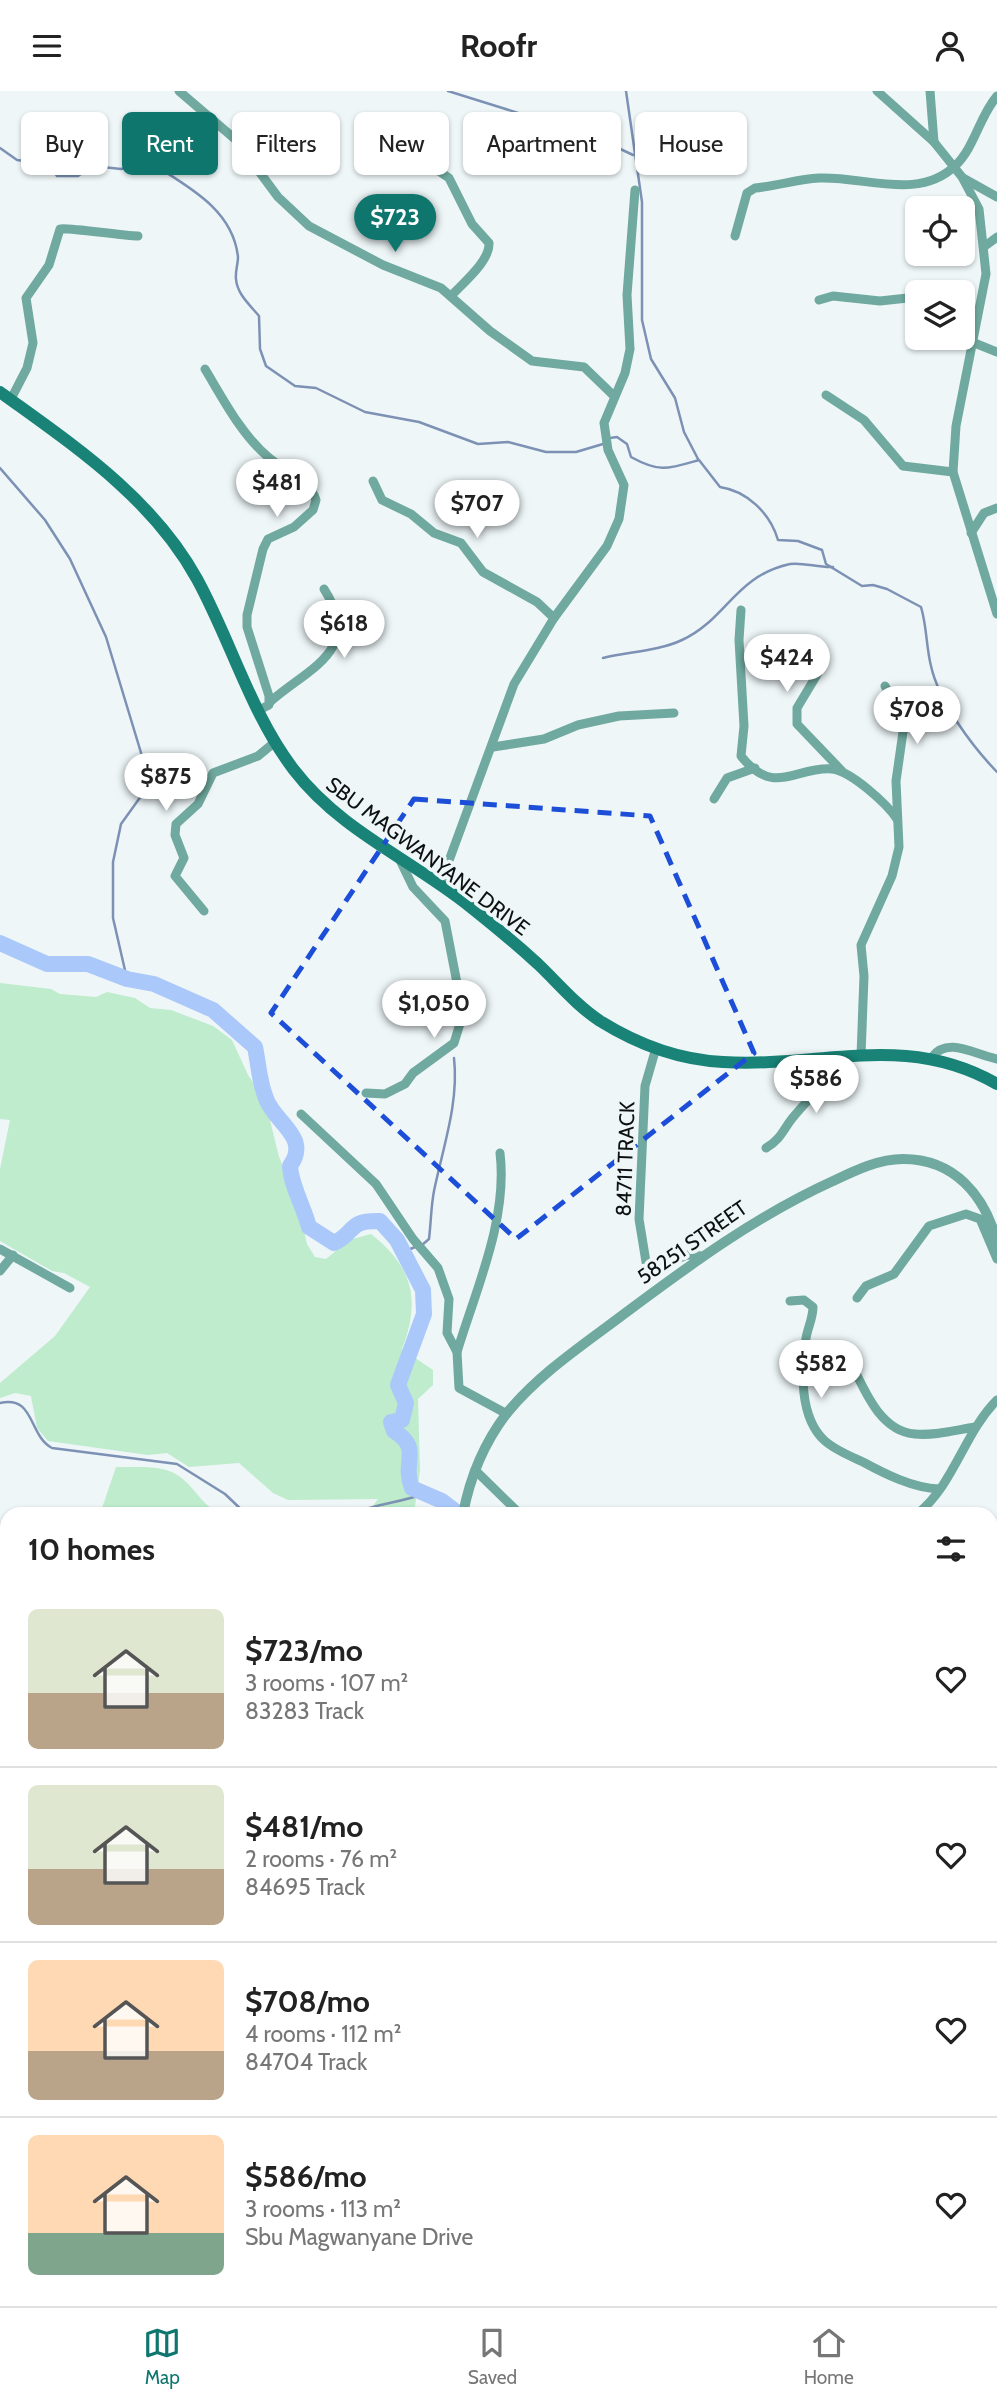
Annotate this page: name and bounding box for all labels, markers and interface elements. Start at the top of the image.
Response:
text: Roofr [460,26,537,65]
icon: menu [28,27,66,65]
icon: person [931,27,969,65]
chip: Buy [21,112,108,175]
chip: Rent [122,112,218,175]
chip: Filters [232,112,340,175]
chip: New [354,112,449,175]
chip: Apartment [463,112,621,175]
chip: House [635,112,747,175]
pin: $723 [354,195,436,254]
map controls [905,196,975,350]
button: locate [905,196,975,266]
text: $723 [370,203,420,231]
button: layers [905,280,975,350]
pin: $481 [236,459,318,519]
text: $481 [252,468,302,496]
pin: $707 [436,481,518,540]
text: $707 [451,489,503,517]
pin: $618 [303,601,385,660]
text: $618 [320,609,368,637]
pin: $424 [746,635,828,694]
text: $424 [760,643,814,671]
pin: $708 [876,687,958,746]
text: $708 [890,695,945,723]
pin: $875 [125,753,207,813]
text: $875 [140,762,192,790]
street label: SBU MAGWANYANE DRIVE [322,771,534,941]
pin: $1,050 [377,981,491,1040]
text: $1,050 [398,989,470,1017]
pin: $586 [775,1055,857,1115]
text: $586 [790,1064,842,1092]
street label: 84711 TRACK [610,1101,640,1217]
street label: 58251 STREET [632,1195,752,1289]
pin: $582 [780,1341,862,1400]
text: $582 [795,1349,847,1377]
icon: filters [932,1530,970,1568]
text: 10 homes [28,1531,155,1568]
text: $723/mo [245,1632,363,1669]
icon: home [84,1637,168,1721]
icon: heart [932,1660,970,1698]
text: 3 rooms · 107 m² [245,1669,408,1697]
text: 83283 Track [245,1697,364,1725]
text: $481/mo [245,1808,363,1845]
icon: home [84,1813,168,1897]
icon: heart [932,1836,970,1874]
text: 2 rooms · 76 m² [245,1845,397,1873]
text: 84695 Track [245,1873,365,1901]
text: $708/mo [245,1983,370,2020]
icon: home [84,1988,168,2072]
icon: heart [932,2011,970,2049]
text: 4 rooms · 112 m² [245,2020,401,2048]
text: 84704 Track [245,2048,367,2076]
text: $586/mo [245,2158,367,2195]
icon: home [84,2163,168,2247]
icon: heart [932,2186,970,2224]
text: 3 rooms · 113 m² [245,2195,401,2223]
text: Sbu Magwanyane Drive [245,2223,473,2251]
tab: Map [143,2324,181,2389]
tab: Saved [468,2324,517,2389]
tab: Home [804,2324,854,2389]

